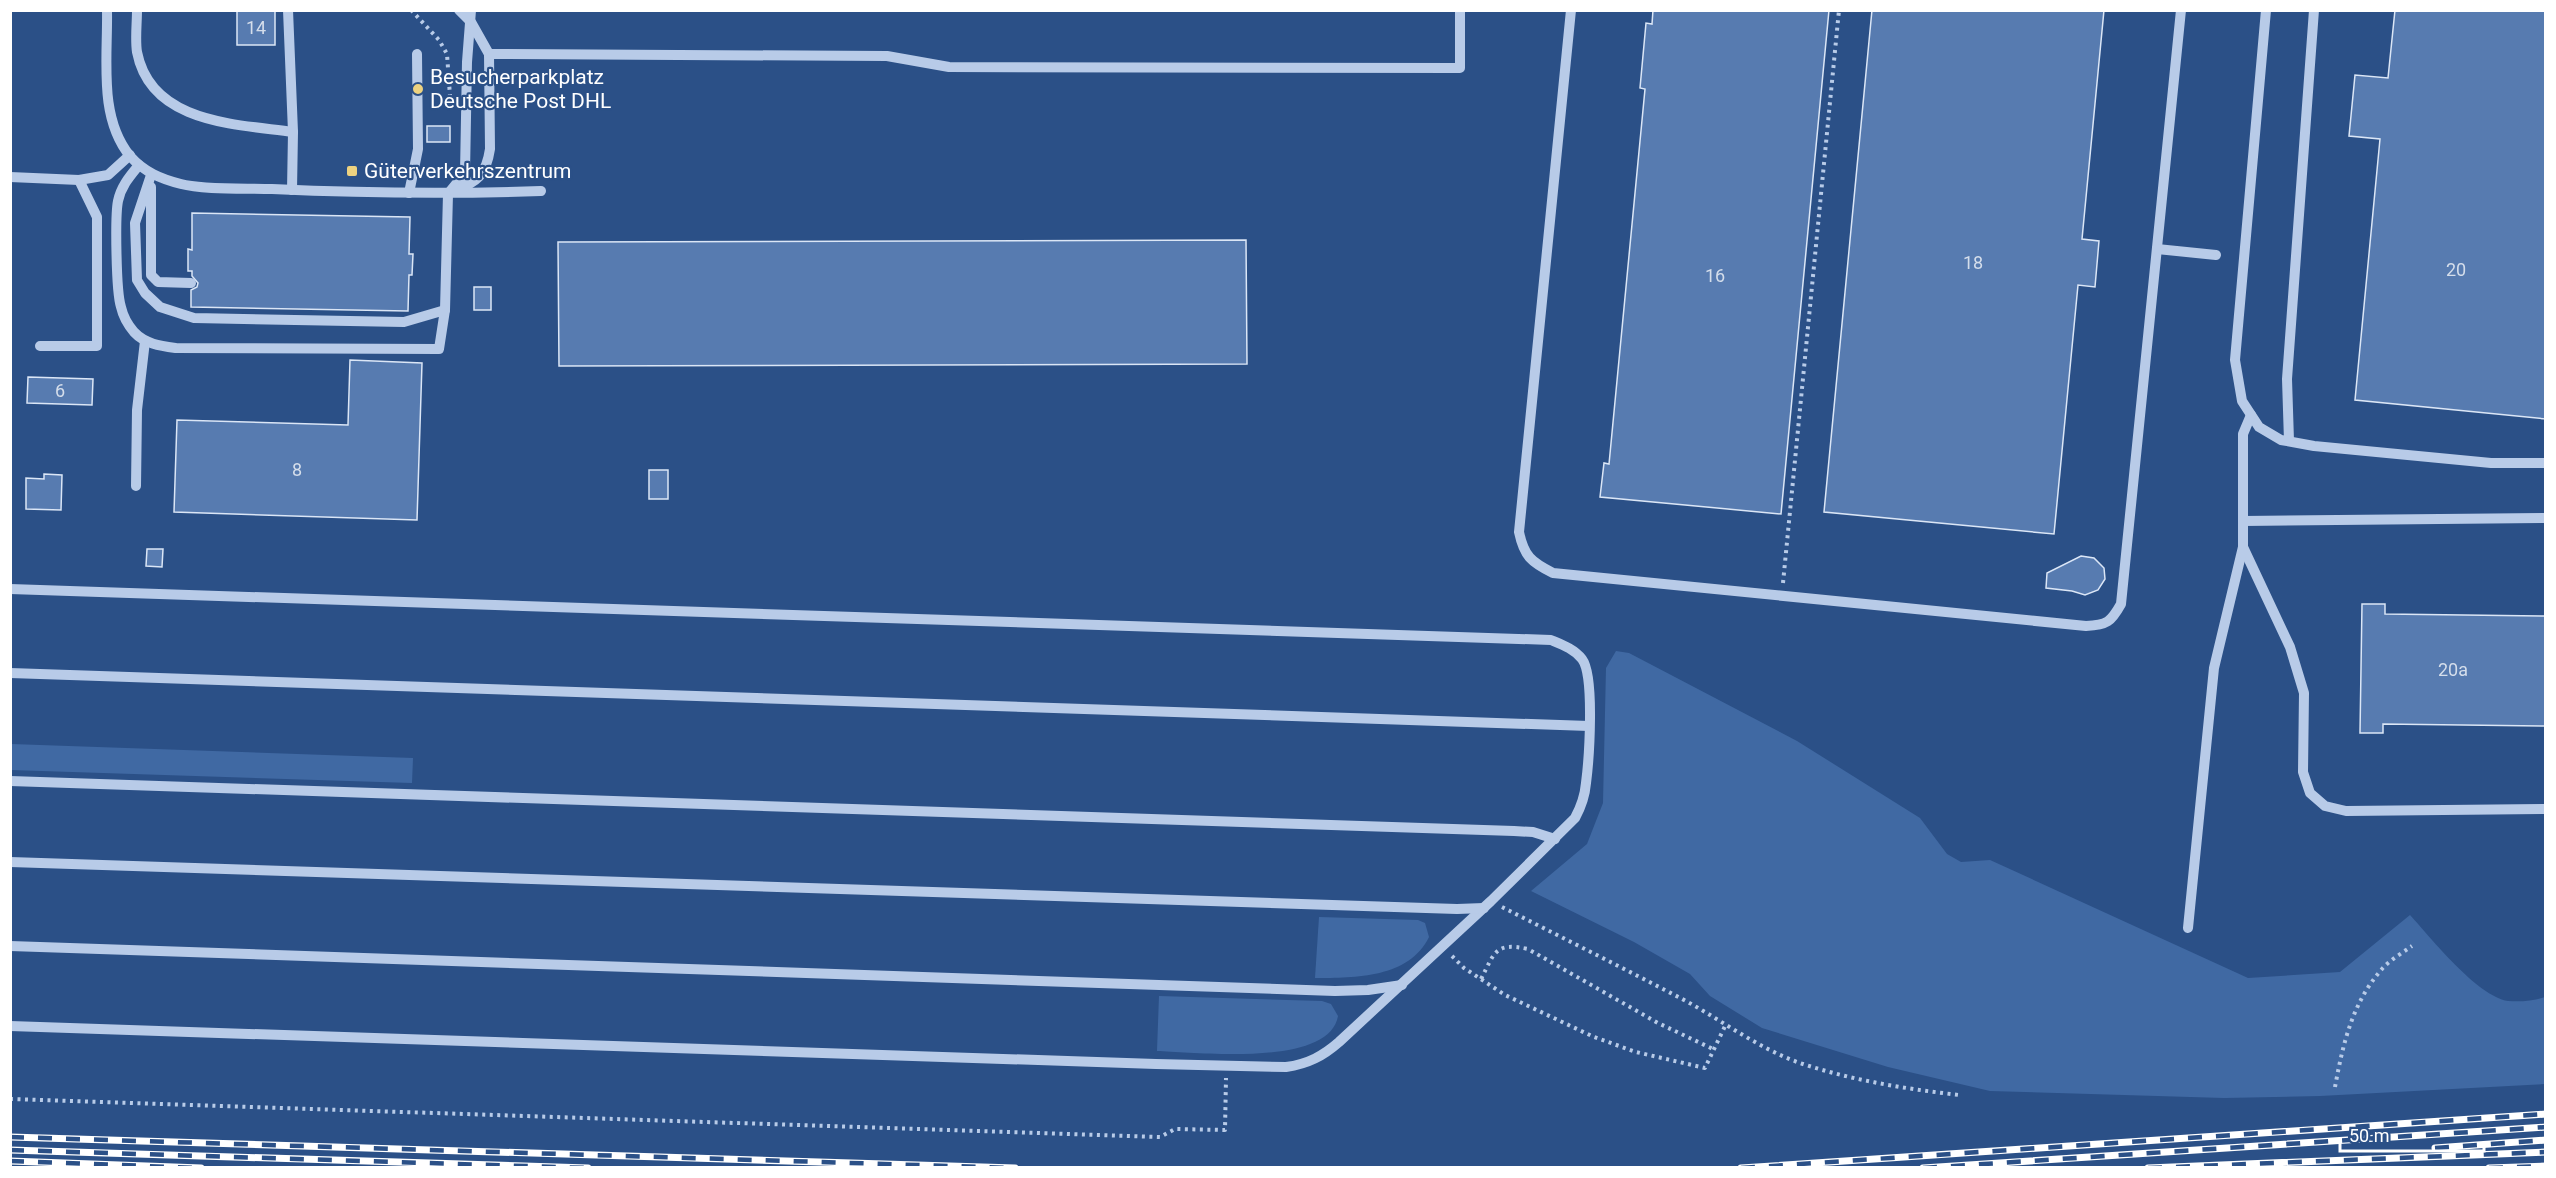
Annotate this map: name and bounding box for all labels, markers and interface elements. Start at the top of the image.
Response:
house number: 14 [246,17,266,38]
place label: Besucherparkplatz Deutsche Post DHL [430,65,611,113]
marker: Besucherparkplatz Deutsche Post DHL [411,82,425,96]
place label: Güterverkehrszentrum [364,159,572,183]
marker: Güterverkehrszentrum [345,164,359,178]
house number: 18 [1963,252,1983,273]
house number: 20 [2446,259,2466,280]
house number: 16 [1705,265,1725,286]
house number: 6 [55,380,65,401]
house number: 8 [292,459,302,480]
house number: 20a [2438,659,2468,680]
scale bar [2340,1115,2484,1153]
text: 50 m [2349,1125,2389,1146]

